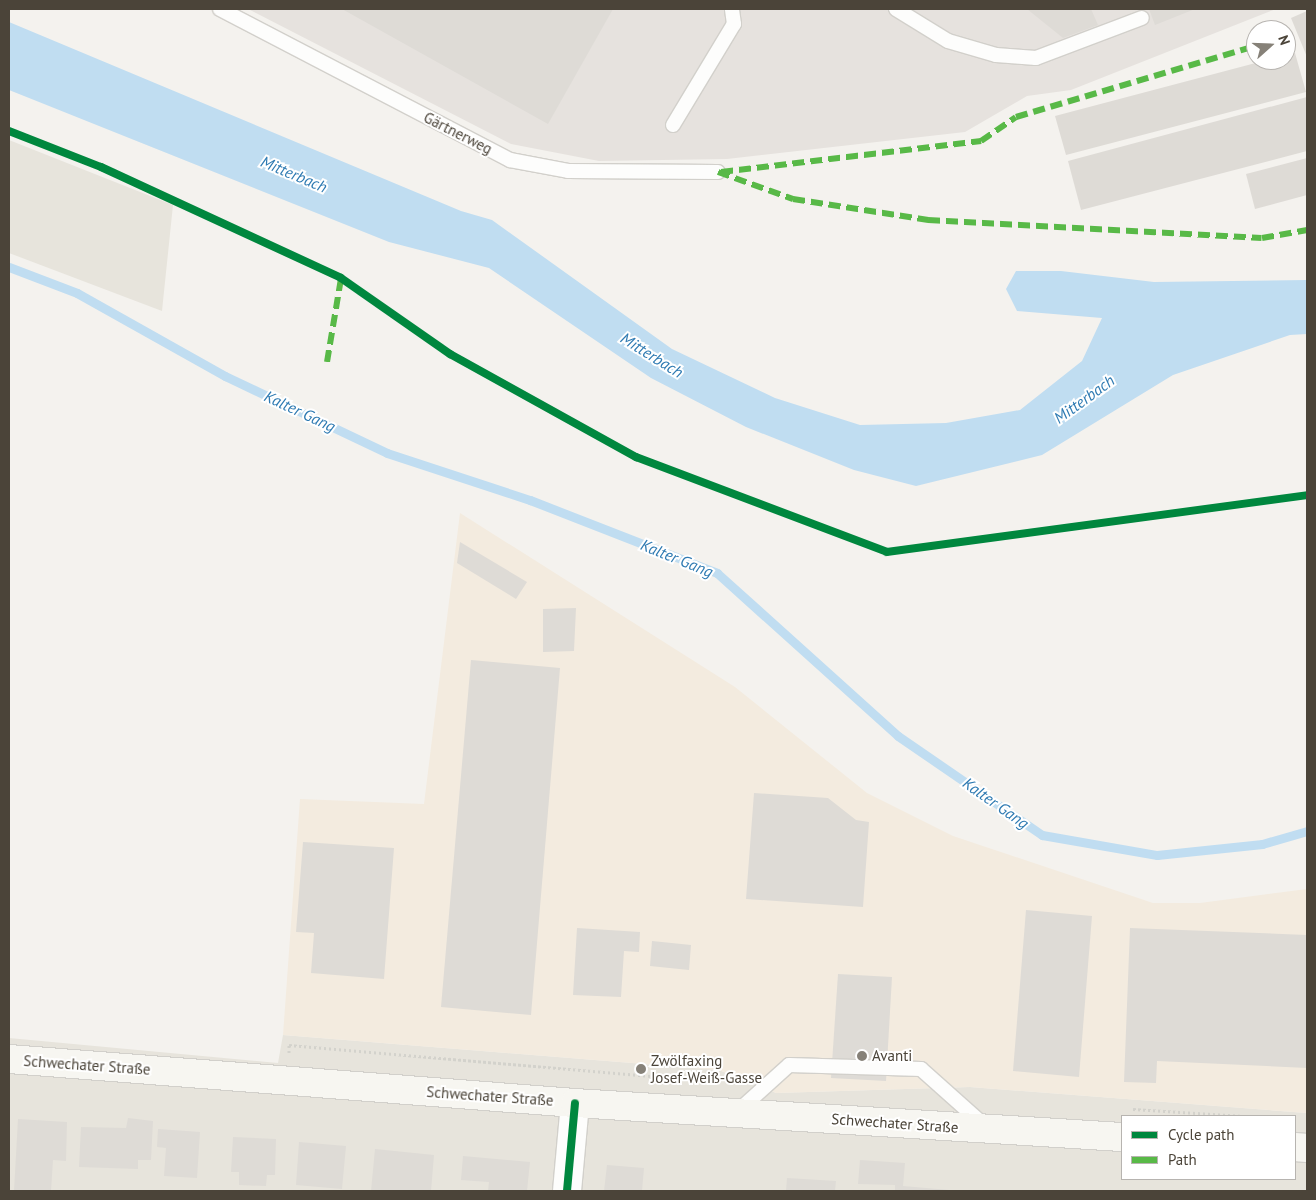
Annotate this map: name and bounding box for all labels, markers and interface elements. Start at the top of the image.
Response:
north arrow [1246,20,1296,70]
text: N [1274,33,1294,48]
street label: Gärtnerweg [421,108,495,158]
water label: Mitterbach [258,151,330,197]
water label: Mitterbach [617,328,687,382]
water label: Mitterbach [1050,371,1118,427]
water label: Kalter Gang [261,386,339,436]
water label: Kalter Gang [638,535,716,581]
water label: Kalter Gang [959,773,1033,833]
place label: Avanti [872,1047,912,1065]
marker: Avanti [856,1050,868,1062]
place label: Zwölfaxing Josef-Weiß-Gasse [651,1051,762,1086]
street label: Schwechater Straße [23,1052,151,1078]
marker: Zwölfaxing Josef-Weiß-Gasse [635,1063,647,1075]
street label: Schwechater Straße [426,1083,554,1109]
street label: Schwechater Straße [831,1110,959,1136]
legend [1121,1115,1296,1180]
text: Cycle path [1168,1125,1234,1144]
text: Path [1168,1150,1197,1169]

